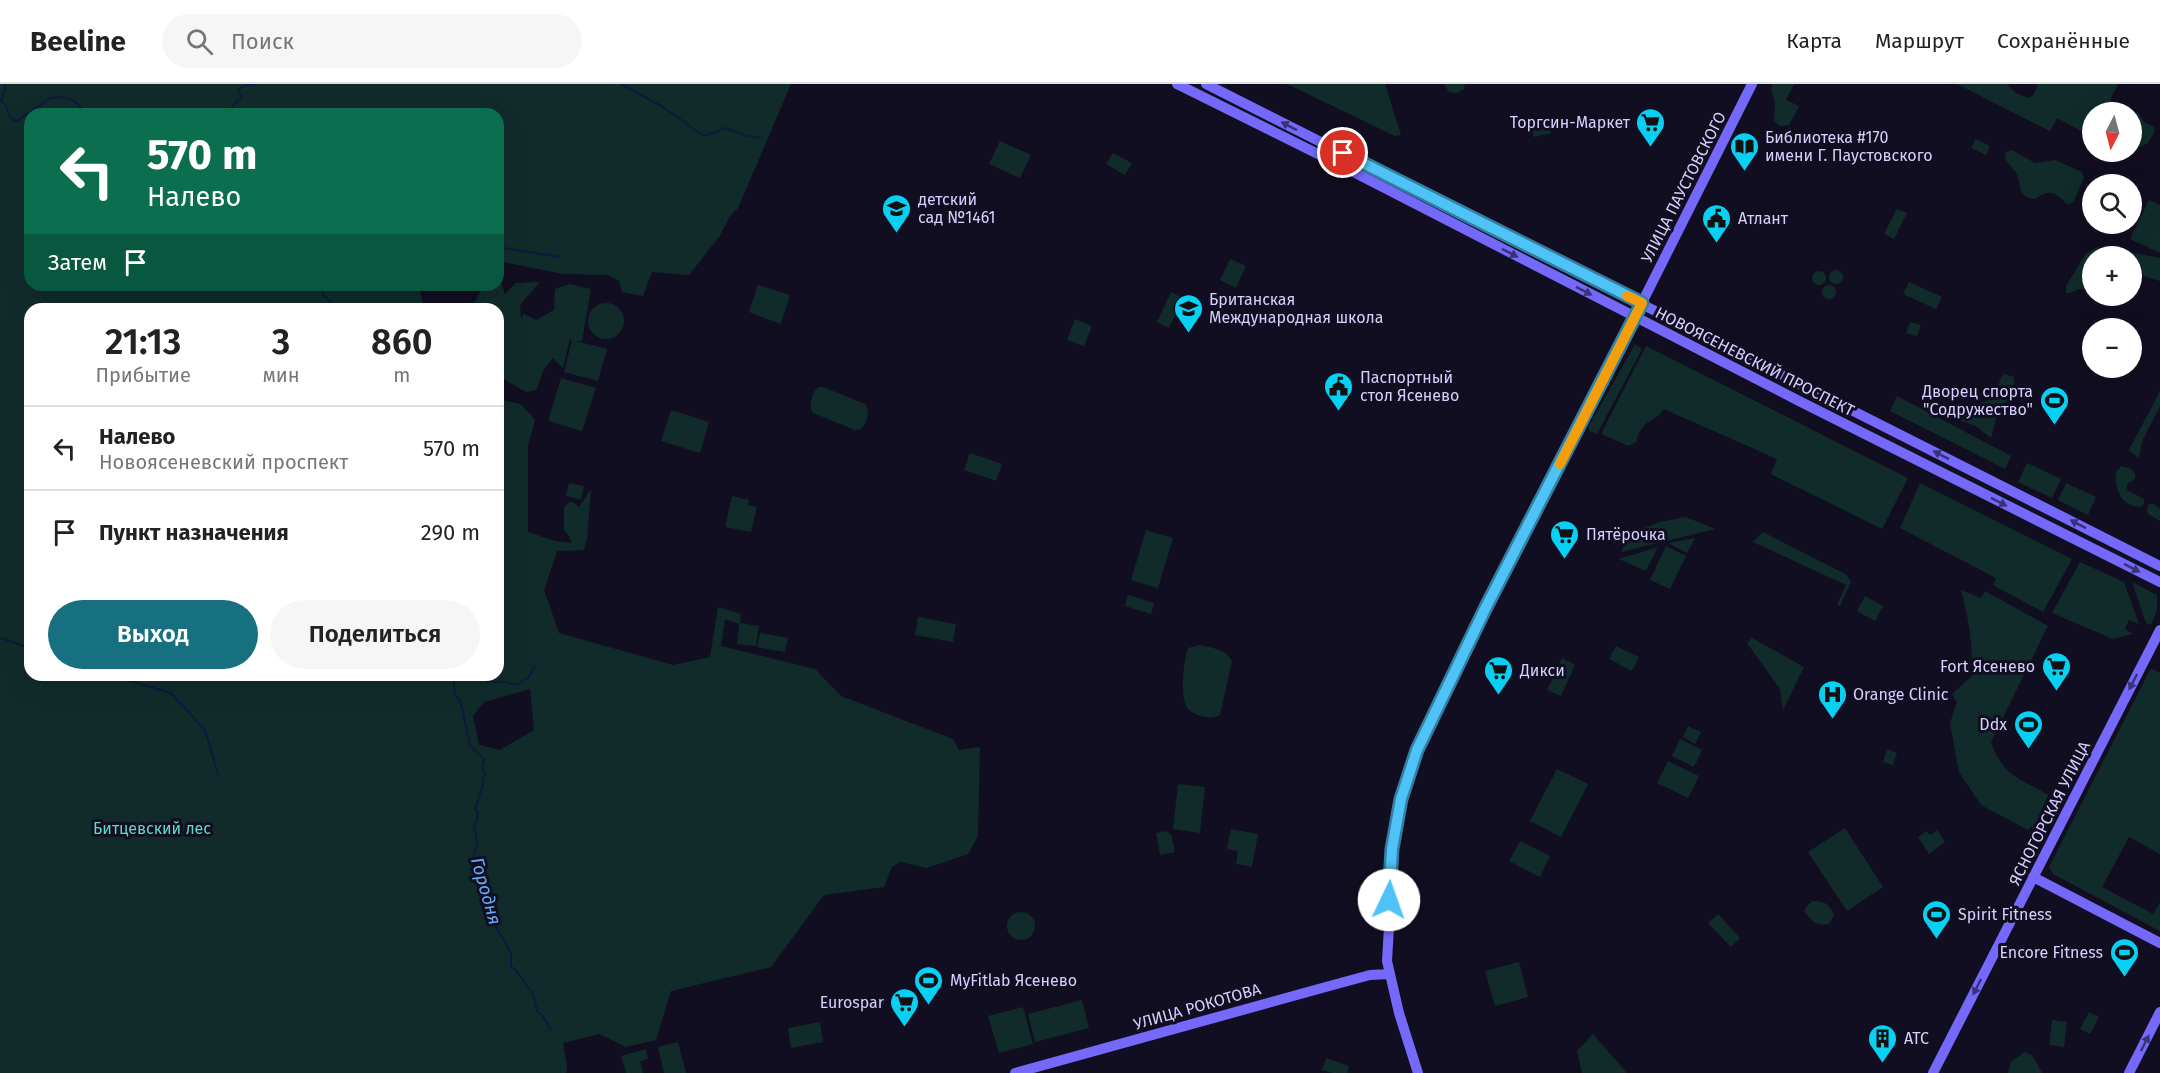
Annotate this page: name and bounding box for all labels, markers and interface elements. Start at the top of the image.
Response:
search box [162,14,582,68]
text: Beeline [30,25,126,58]
icon: search [183,25,216,58]
text: Поиск [231,28,294,55]
text: Карта [1786,28,1842,54]
text: Маршрут [1875,28,1964,54]
text: Сохранённые [1997,28,2130,54]
north arrow [2082,102,2142,162]
map controls [2082,102,2142,378]
supermarket icon: Торгсин-Маркет [1635,106,1667,148]
street label: УЛИЦА ПАУСТОВСКОГО [1637,109,1730,266]
place label: Торгсин-Маркет [1510,113,1631,132]
one-way arrow [1281,121,1298,131]
pin [1317,127,1368,178]
place label: Библиотека #170 имени Г. Паустовского [1765,128,1932,165]
text: 570 m [147,130,258,180]
library icon: Библиотека #170 имени Г. Паустовского [1728,130,1760,172]
icon: left [48,132,126,210]
icon: arrive [1326,136,1359,169]
button: search [2082,174,2142,234]
text: Налево [147,181,241,213]
place label: детский сад №1461 [918,190,995,227]
school or university icon: детский сад №1461 [881,192,913,234]
public building icon: Атлант [1701,202,1733,244]
place label: Атлант [1738,209,1789,228]
icon: arrive [119,246,152,279]
button: + [2082,246,2142,306]
one-way arrow [1501,247,1519,257]
text: Затем [48,249,107,276]
one-way arrow [1575,285,1593,295]
place label: Британская Международная школа [1209,290,1383,327]
school or university icon: Британская Международная школа [1172,292,1204,334]
street label: НОВОЯСЕНЕВСКИЙ ПРОСПЕКТ [1652,303,1858,420]
button: − [2082,318,2142,378]
text: 21:13 [105,320,181,364]
text: 3 [272,320,290,364]
text: 860 [371,320,433,364]
text: Прибытие [95,363,191,387]
text: мин [262,363,300,387]
text: m [393,363,410,387]
place label: Паспортный стол Ясенево [1360,368,1459,405]
public building icon: Паспортный стол Ясенево [1323,370,1355,412]
place label: Дворец спорта "Содружество" [1921,382,2033,419]
sports icon: Дворец спорта "Содружество" [2038,384,2070,426]
text: Налево [99,423,175,450]
icon: left [48,432,81,465]
text: 570 m [423,435,480,462]
text: Новоясеневский проспект [99,450,348,474]
one-way arrow [1933,451,1950,460]
one-way arrow [1991,497,2008,506]
icon: arrive [48,516,81,549]
supermarket icon: Пятёрочка [1549,518,1581,560]
text: Пункт назначения [99,519,289,546]
text: 290 m [421,519,480,546]
one-way arrow [2070,520,2087,529]
place label: Пятёрочка [1586,525,1666,544]
one-way arrow [2124,563,2141,573]
button: Выход [48,600,258,669]
button: Поделиться [270,600,480,669]
supermarket icon: Fort Ясенево [2040,650,2072,692]
supermarket icon: Дикси [1483,654,1515,696]
place label: Fort Ясенево [1940,657,2035,676]
place label: Дикси [1519,661,1565,680]
one-way arrow [2128,674,2138,691]
hospital icon: Orange Clinic [1816,678,1848,720]
place label: Orange Clinic [1853,685,1949,704]
sports icon: Ddx [2012,708,2044,750]
place label: Ddx [1979,715,2007,734]
street label: ЯСНОГОРСКАЯ УЛИЦА [2005,737,2094,888]
park label: Битцевский лес [93,819,211,838]
water label: Городня [466,855,506,927]
position arrow [1357,868,1421,932]
sports icon: Spirit Fitness [1921,898,1953,940]
place label: Spirit Fitness [1958,905,2052,924]
sports icon: Encore Fitness [2108,936,2140,978]
place label: Encore Fitness [1999,943,2103,962]
sports icon: MyFitlab Ясенево [913,964,945,1006]
place label: MyFitlab Ясенево [950,971,1077,990]
one-way arrow [1972,978,1982,995]
street label: УЛИЦА РОКОТОВА [1131,979,1264,1034]
supermarket icon: Eurospar [889,986,921,1028]
place label: Eurospar [820,993,885,1012]
building icon: АТС [1867,1022,1899,1064]
place label: АТС [1904,1029,1929,1048]
one-way arrow [2140,1034,2149,1051]

